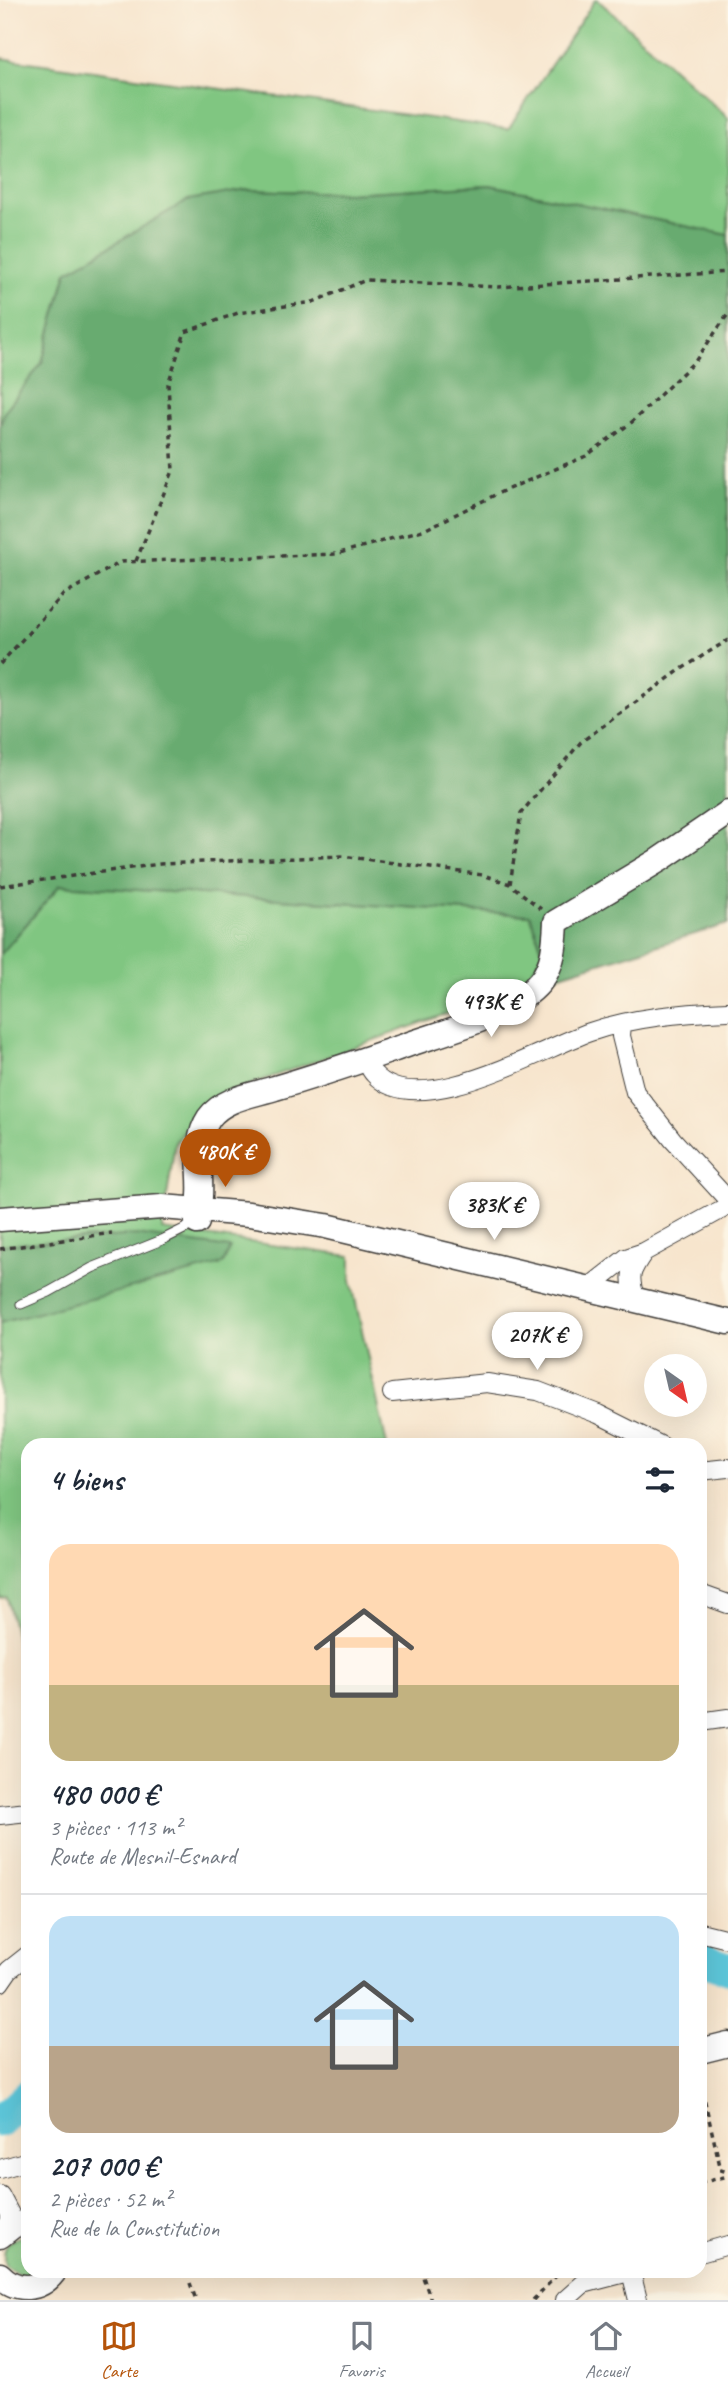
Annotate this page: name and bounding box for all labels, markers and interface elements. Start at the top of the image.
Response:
pin: 493K € [434,979,548,1039]
text: 493K € [462,987,520,1016]
pin: 480K € [168,1130,282,1189]
text: 480K € [196,1137,254,1166]
pin: 383K € [437,1182,551,1242]
text: 383K € [465,1190,523,1219]
pin: 207K € [480,1312,594,1372]
text: 207K € [508,1320,566,1349]
north arrow [644,1354,707,1418]
map controls [644,1354,707,1417]
text: 4 biens [49,1461,123,1499]
icon: filters [641,1461,679,1499]
icon: home [301,1590,427,1716]
text: 480 000 € [49,1775,158,1813]
text: 3 pièces · 113 m² [49,1813,181,1842]
text: Route de Mesnil-Esnard [49,1842,236,1871]
icon: home [301,1962,427,2088]
text: 207 000 € [49,2147,158,2185]
text: 2 pièces · 52 m² [49,2185,171,2214]
text: Rue de la Constitution [49,2214,219,2243]
tab: Carte [100,2317,138,2383]
tab: Favoris [339,2317,384,2383]
tab: Accueil [585,2317,628,2383]

